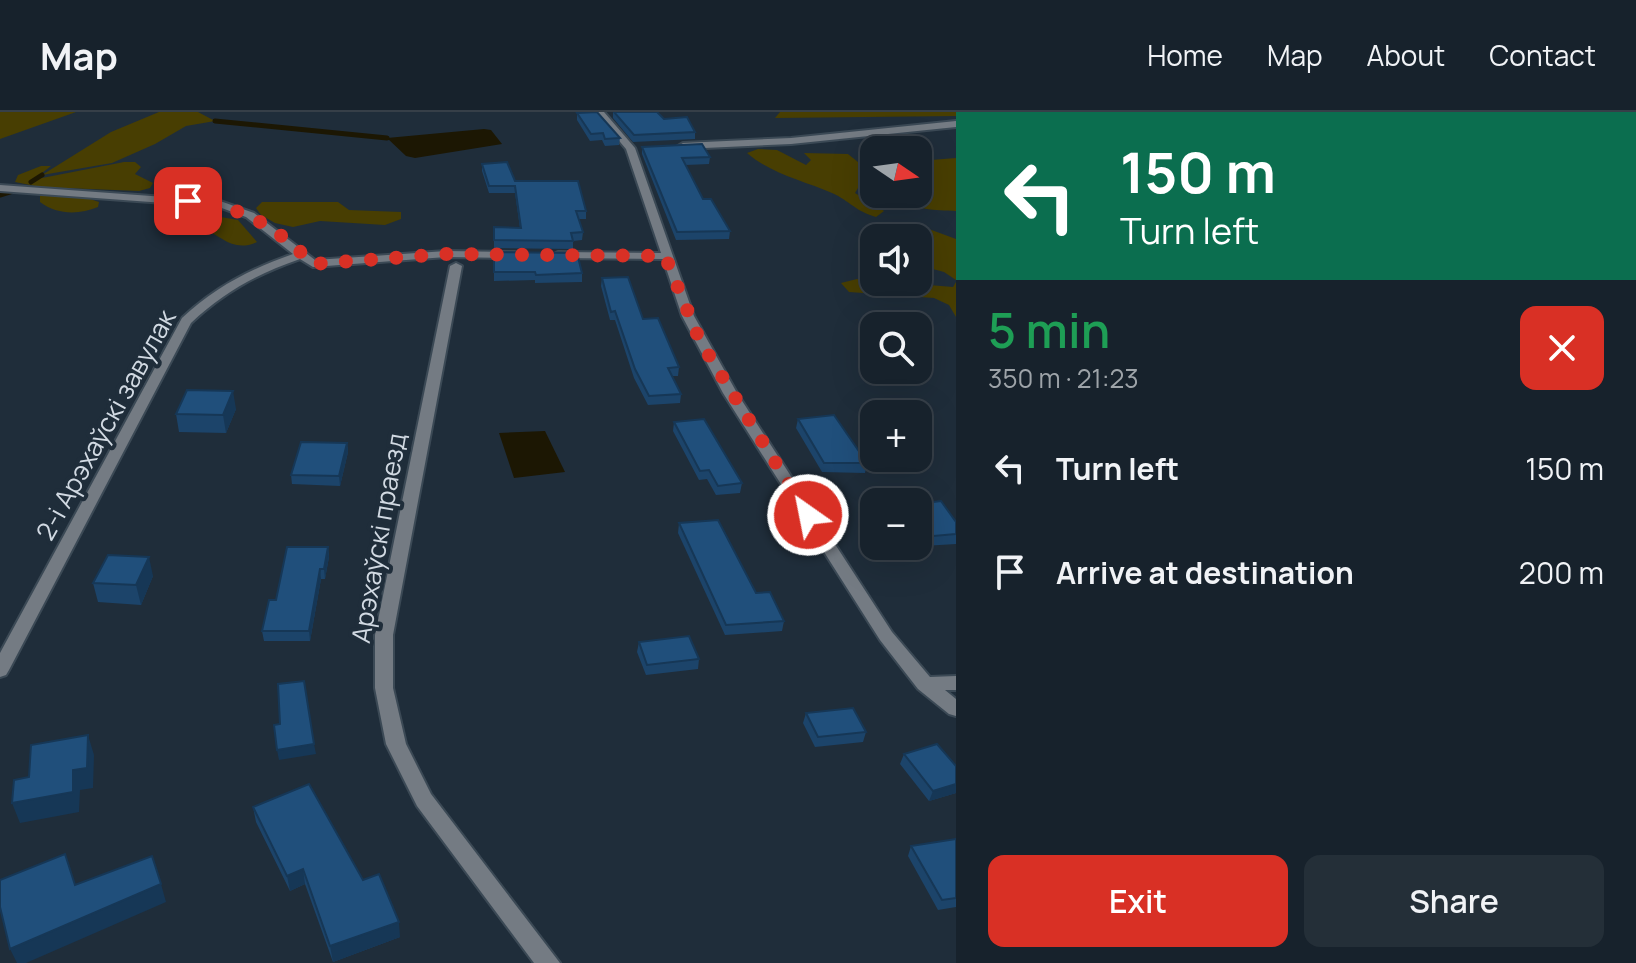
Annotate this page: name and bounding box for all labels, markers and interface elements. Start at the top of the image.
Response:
text: Map [40,29,118,81]
text: Home [1147,36,1223,74]
text: Map [1267,36,1323,74]
text: About [1367,36,1445,74]
text: Contact [1489,36,1596,74]
text: 150 m [1120,133,1276,210]
north arrow [860,136,932,208]
map controls [860,136,932,560]
icon: left [988,144,1092,248]
pin [154,167,222,235]
icon: arrive [166,179,210,223]
text: Turn left [1120,206,1259,255]
button: sound [860,224,932,296]
text: 5 min [988,297,1110,362]
street label: 2-і Арэхаўскі завулак [27,302,184,546]
button: close [1520,306,1604,390]
button: search [860,312,932,384]
text: 350 m · 21:23 [988,360,1139,396]
button: + [860,400,932,472]
street label: Арэхаўскі праезд [342,430,414,646]
icon: left [988,446,1032,490]
text: Turn left [1056,448,1179,489]
text: 150 m [1525,448,1604,489]
position arrow [766,473,850,557]
button: − [860,488,932,560]
icon: arrive [988,550,1032,594]
text: Arrive at destination [1056,552,1354,593]
text: 200 m [1519,552,1604,593]
button: Exit [988,855,1288,947]
button: Share [1304,855,1604,947]

